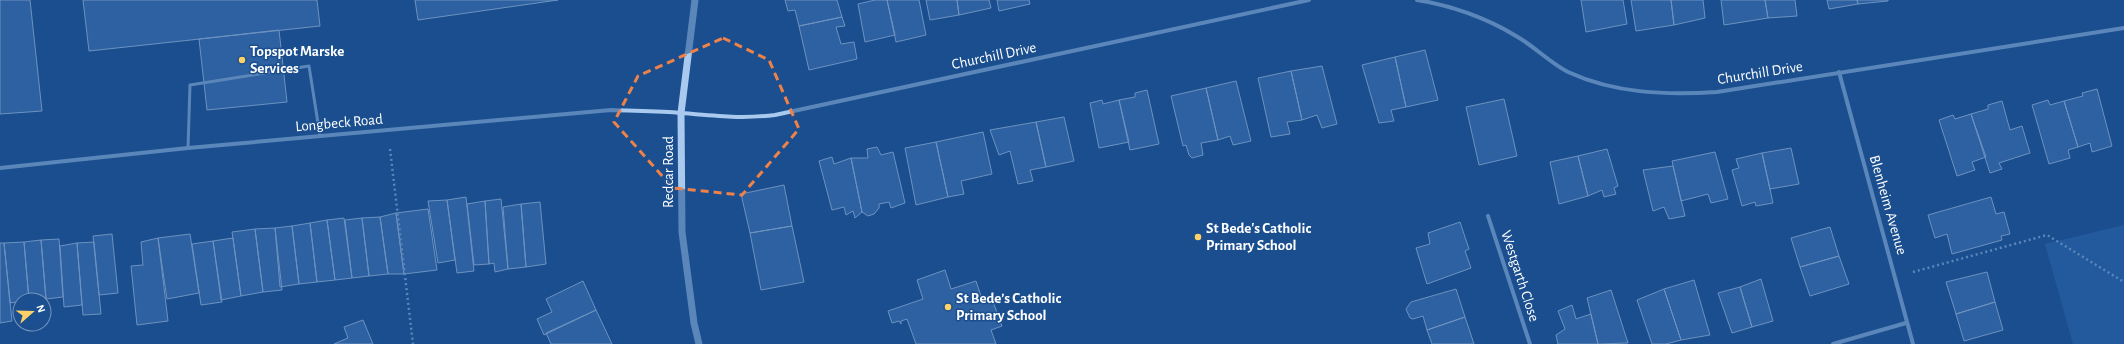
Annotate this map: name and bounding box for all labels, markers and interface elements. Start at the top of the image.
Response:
street label: Churchill Drive [950,40,1038,72]
place label: Topspot Marske Services [250,44,344,76]
marker: Topspot Marske Services [237,55,247,65]
street label: Churchill Drive [1716,59,1804,87]
street label: Longbeck Road [295,112,384,134]
street label: Redcar Road [661,136,676,208]
street label: Blenheim Avenue [1867,153,1909,257]
place label: St Bede's Catholic Primary School [1206,221,1311,253]
street label: Westgarth Close [1498,229,1542,323]
marker: St Bede's Catholic Primary School [1193,232,1203,242]
place label: St Bede’s Catholic Primary School [956,291,1061,323]
north arrow [12,292,52,332]
marker: St Bede’s Catholic Primary School [943,302,953,312]
text: N [34,303,47,314]

